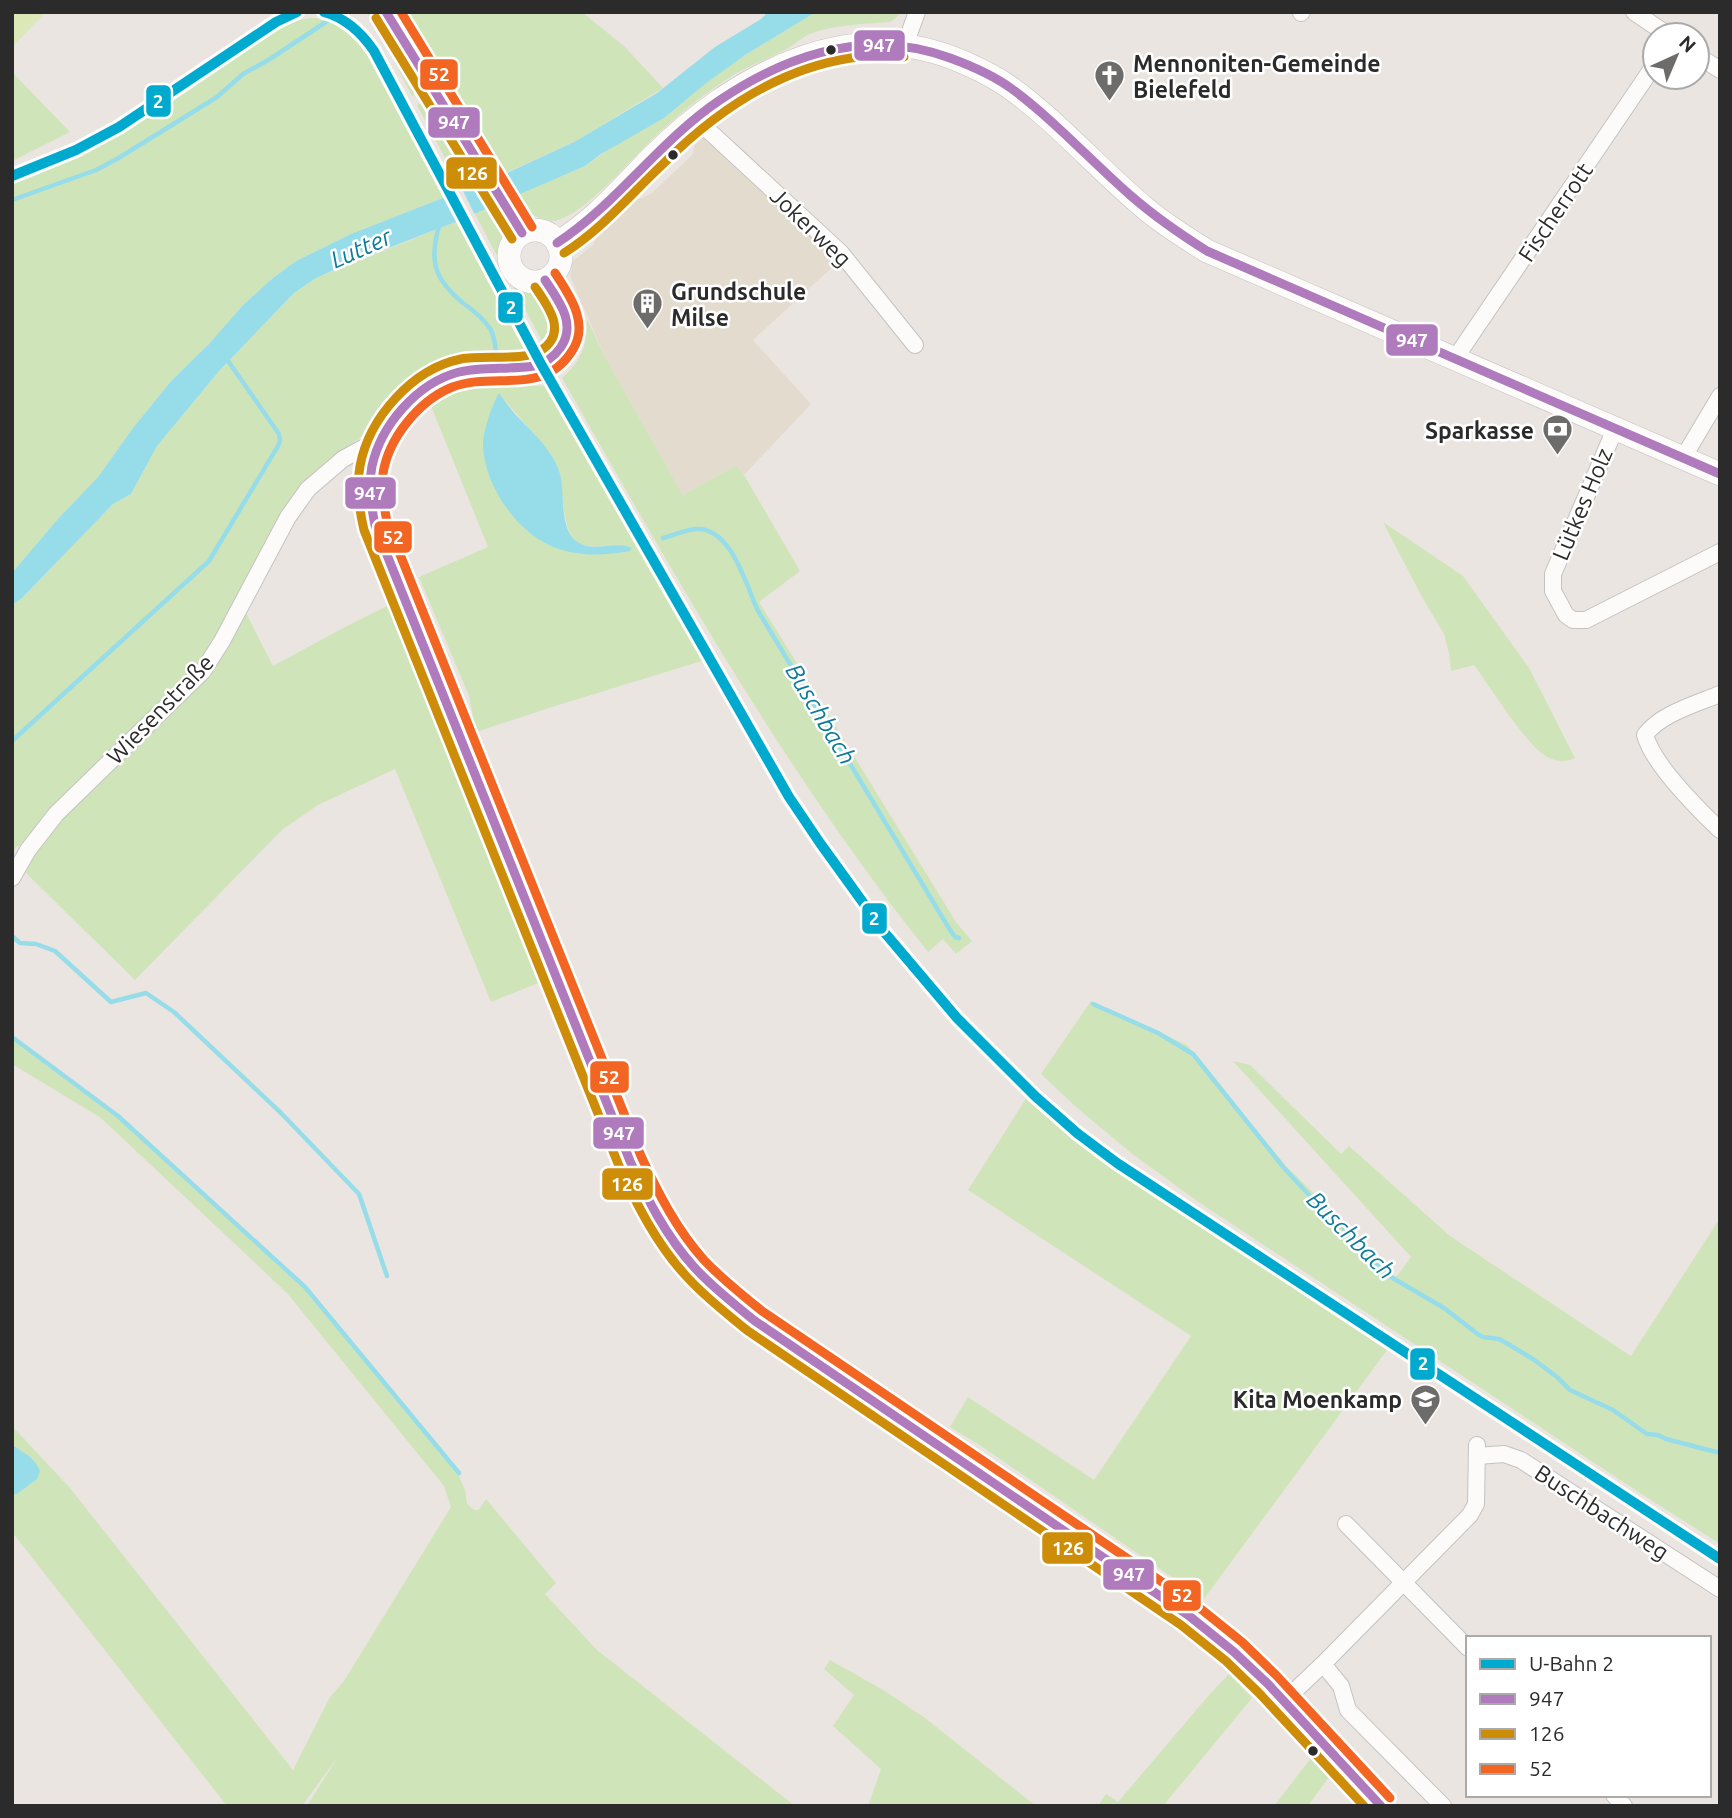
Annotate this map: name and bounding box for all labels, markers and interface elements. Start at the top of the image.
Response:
north arrow [1641,21,1711,91]
line badge: 947 [853,29,906,62]
text: N [1675,31,1701,57]
text: 947 [863,34,895,56]
unlabelled marker [824,43,838,57]
place label: Mennoniten-Gemeinde Bielefeld [1133,51,1381,102]
line badge: 52 [419,58,459,91]
church icon: Mennoniten-Gemeinde Bielefeld [1093,59,1127,103]
text: 52 [428,63,450,85]
line badge: 2 [145,84,172,118]
text: 2 [153,90,163,112]
line badge: 947 [427,106,481,139]
text: 947 [438,111,470,133]
unlabelled marker [666,148,680,162]
line badge: 126 [445,156,498,190]
street label: Fischerrott [1513,158,1597,266]
text: 126 [456,162,488,184]
street label: Jokerweg [766,183,856,271]
water label: Lutter [326,222,397,273]
place label: Grundschule Milse [671,279,806,330]
building icon: Grundschule Milse [631,287,665,331]
line badge: 2 [497,291,524,324]
text: 2 [506,296,516,318]
line badge: 947 [1385,323,1439,357]
text: 947 [1396,329,1428,351]
bank icon: Sparkasse [1540,413,1574,457]
place label: Sparkasse [1425,418,1534,443]
street label: Lütkes Holz [1547,444,1617,564]
line badge: 947 [344,476,397,510]
text: 947 [354,482,386,504]
line badge: 52 [373,520,413,554]
text: 52 [382,526,404,548]
street label: Wiesenstraße [102,649,218,769]
water label: Buschbach [780,659,862,769]
line badge: 2 [861,902,888,935]
text: 2 [869,907,879,929]
line badge: 52 [589,1060,630,1094]
text: 52 [598,1066,620,1088]
line badge: 947 [592,1116,645,1150]
text: 947 [603,1122,635,1144]
line badge: 126 [601,1167,654,1201]
text: 126 [611,1173,643,1195]
water label: Buschbach [1302,1186,1400,1284]
line badge: 2 [1409,1347,1436,1381]
text: 2 [1418,1352,1428,1374]
school or university icon: Kita Moenkamp [1408,1382,1442,1426]
place label: Kita Moenkamp [1233,1387,1402,1412]
street label: Buschbachweg [1530,1459,1674,1565]
line badge: 126 [1041,1531,1094,1565]
text: 126 [1052,1537,1084,1559]
line badge: 947 [1102,1558,1155,1591]
text: 947 [1113,1563,1145,1585]
line badge: 52 [1162,1579,1202,1612]
text: 52 [1171,1584,1193,1606]
legend [1466,1636,1711,1797]
text: U-Bahn 2 [1529,1651,1614,1675]
text: 947 [1529,1686,1565,1710]
text: 126 [1529,1721,1565,1745]
unlabelled marker [1306,1744,1320,1758]
text: 52 [1529,1756,1553,1780]

